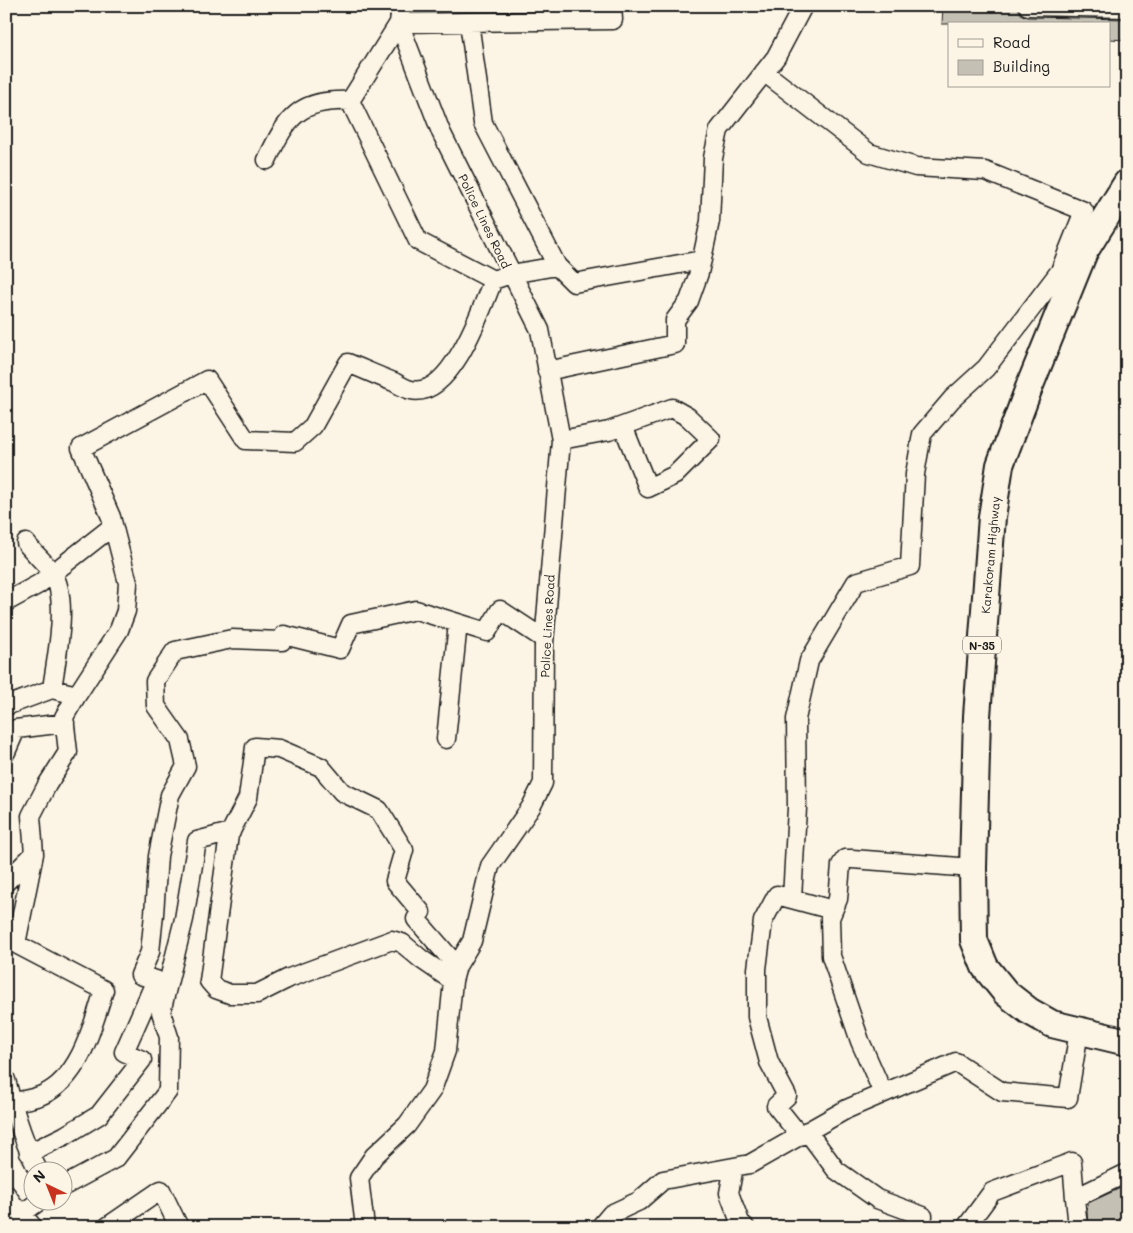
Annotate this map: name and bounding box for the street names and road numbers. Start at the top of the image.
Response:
street label: Police Lines Road [455,171,515,271]
street label: Karakoram Highway [977,496,1003,614]
street label: Police Lines Road [536,574,558,678]
road number: N-35 [963,636,1001,654]

